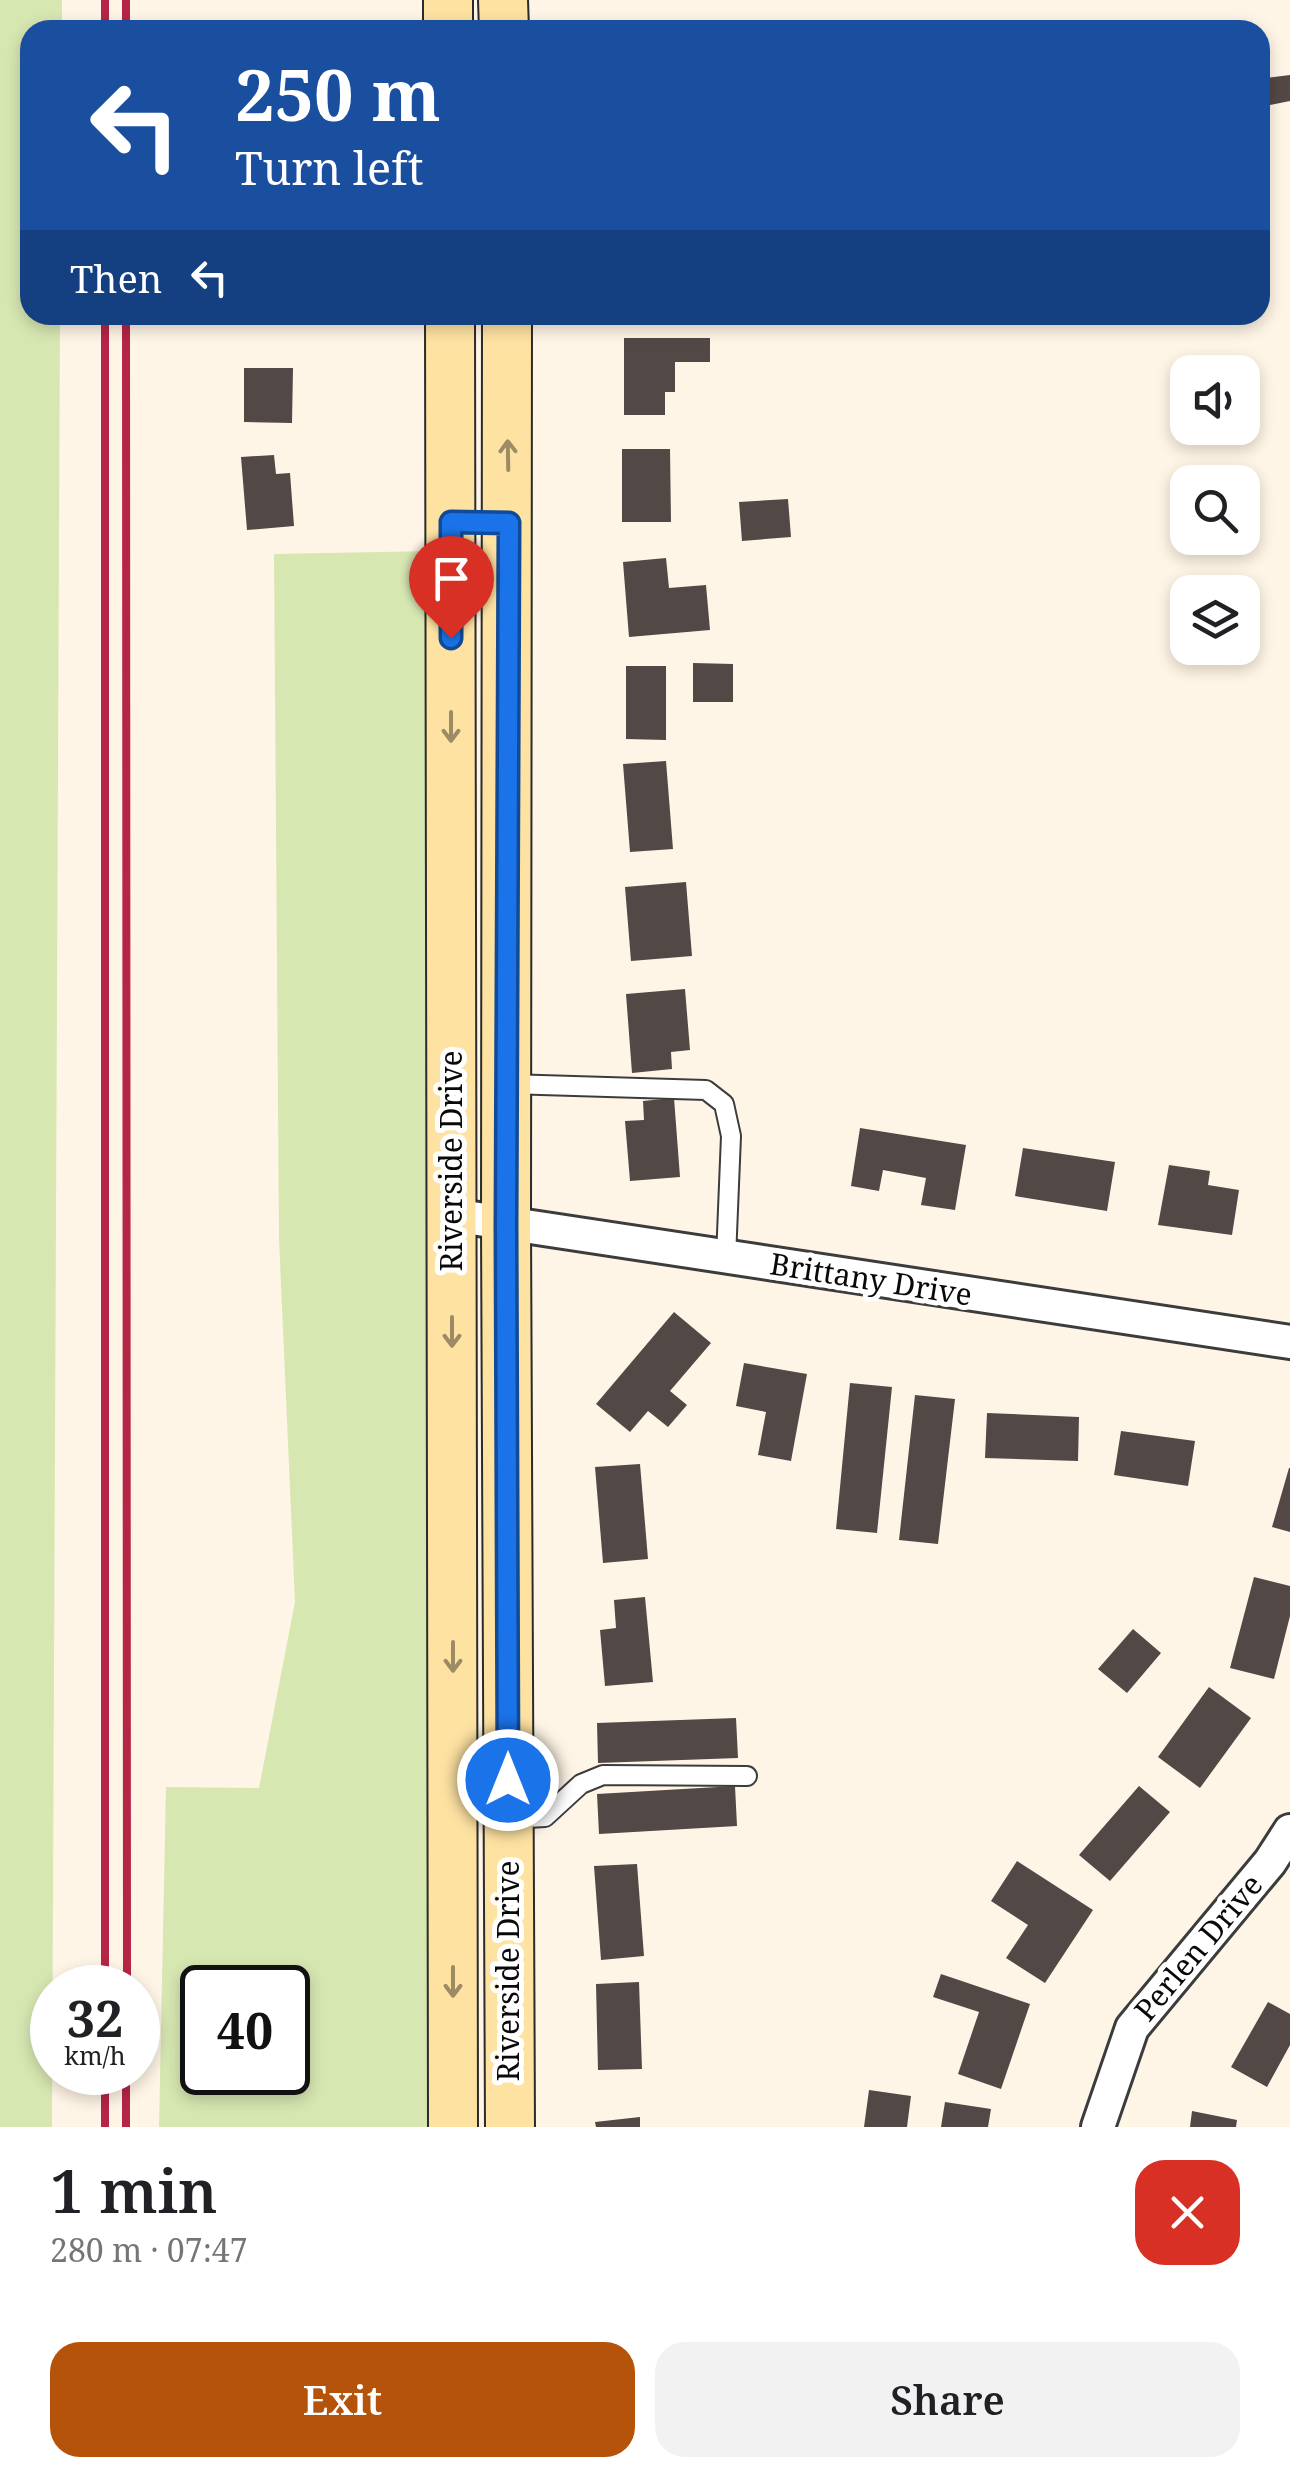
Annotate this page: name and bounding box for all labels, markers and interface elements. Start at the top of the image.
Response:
text: 250 m [235,46,441,142]
icon: left [70,60,200,190]
text: Turn left [235,137,424,198]
icon: left [182,250,237,305]
text: Then [70,252,162,304]
map controls [1170,355,1260,665]
button: sound [1170,355,1260,445]
one-way arrow [498,439,518,472]
button: search [1170,465,1260,555]
pin [409,536,494,639]
icon: arrive [424,551,479,606]
button: layers [1170,575,1260,665]
one-way arrow [442,710,460,743]
street label: Riverside Drive [430,1050,471,1272]
street label: Brittany Drive [767,1242,975,1315]
one-way arrow [443,1316,462,1348]
one-way arrow [444,1640,462,1673]
position arrow [456,1728,560,1832]
street label: Riverside Drive [487,1860,528,2082]
street label: Perlen Drive [1124,1865,1271,2029]
speed limit sign: 40 [180,1965,310,2095]
one-way arrow [444,1966,462,1998]
text: 32 [67,1984,123,2052]
text: km/h [64,2038,126,2072]
text: 1 min [50,2149,218,2231]
button: close [1135,2160,1240,2265]
text: 280 m · 07:47 [50,2228,248,2271]
button: Exit [50,2342,635,2457]
button: Share [655,2342,1240,2457]

